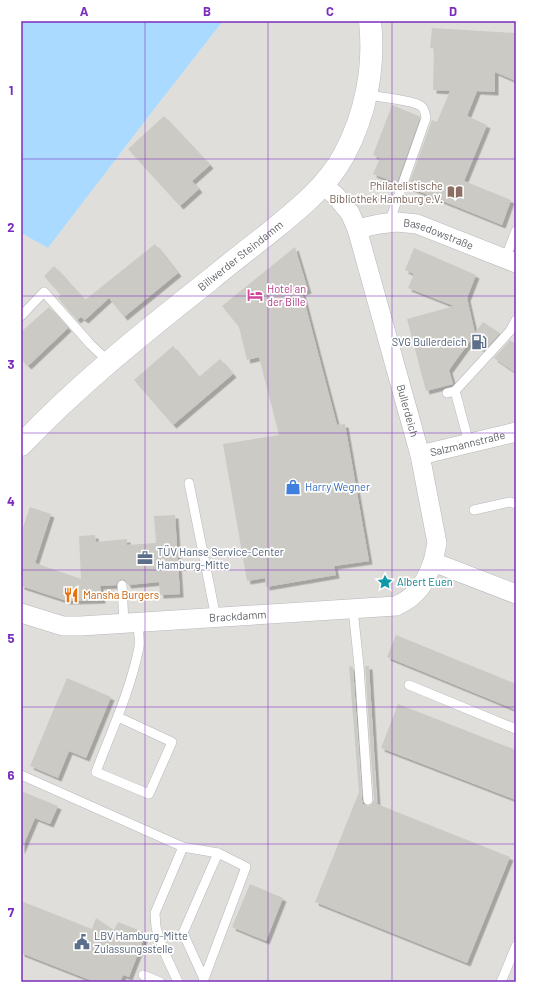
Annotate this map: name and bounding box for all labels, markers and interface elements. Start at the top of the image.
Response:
text: A [80,3,89,19]
text: B [203,3,211,19]
text: C [326,3,334,19]
text: D [449,3,457,19]
text: 1 [9,82,13,98]
place label: Philatelistische Bibliothek Hamburg e.V. [329,179,443,205]
library icon: Philatelistische Bibliothek Hamburg e.V. [446,183,464,201]
street label: Basedowstraße [403,216,476,252]
street label: Billwerder Steindamm [195,217,285,293]
text: 2 [7,219,15,235]
place label: Hotel an der Bille [267,282,306,308]
hotel icon: Hotel an der Bille [246,286,264,304]
fuel station icon: SVG Bullerdeich [470,333,488,351]
place label: SVG Bullerdeich [392,335,467,348]
text: 3 [7,356,15,372]
street label: Bullerdeich [395,383,422,438]
street label: Salzmannstraße [429,428,507,458]
shop icon: Harry Wegner [284,478,302,496]
place label: Harry Wegner [305,480,370,493]
text: 4 [7,493,15,509]
place label: TÜV Hanse Service-Center Hamburg-Mitte [157,544,284,571]
office icon: TÜV Hanse Service-Center Hamburg-Mitte [136,549,154,567]
place icon: Albert Euen [376,573,394,591]
place label: Albert Euen [397,575,453,588]
restaurant icon: Mansha Burgers [62,586,80,604]
place label: Mansha Burgers [83,588,159,601]
street label: Brackdamm [209,607,267,624]
text: 5 [7,630,15,646]
text: 6 [8,767,15,783]
text: 7 [8,904,15,920]
place label: LBV Hamburg-Mitte Zulassungsstelle [94,929,188,955]
public building icon: LBV Hamburg-Mitte Zulassungsstelle [73,933,91,951]

